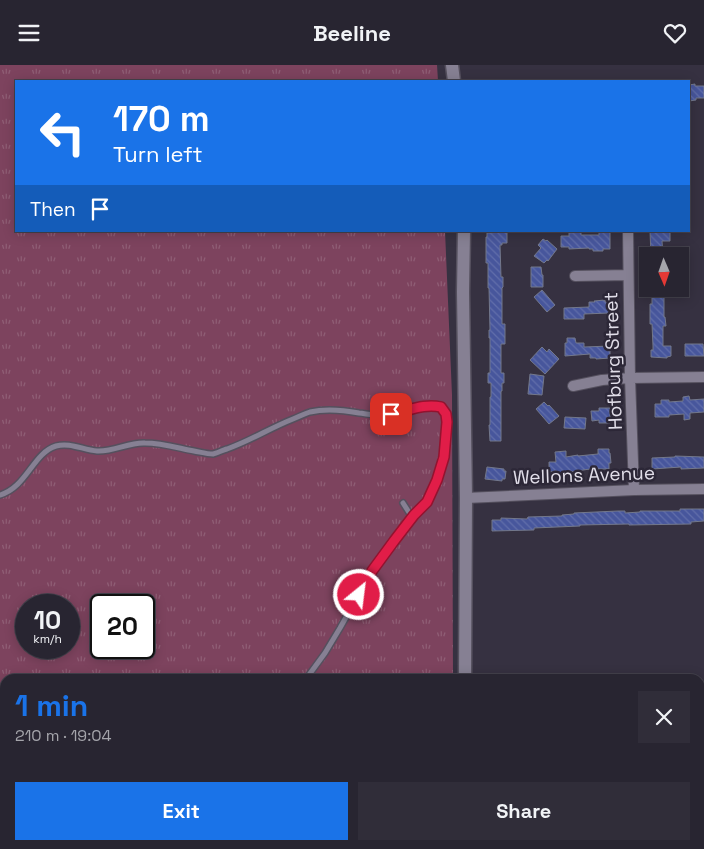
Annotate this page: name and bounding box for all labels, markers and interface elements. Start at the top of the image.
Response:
icon: menu [15,19,43,47]
text: Beeline [313,19,391,47]
icon: heart [661,19,689,47]
text: 170 m [113,97,210,141]
icon: left [30,100,95,165]
text: Turn left [113,140,203,168]
icon: arrive [86,195,114,223]
text: Then [30,197,76,222]
north arrow [639,247,689,297]
map controls [639,247,689,297]
street label: Hofburg Street [598,292,628,430]
pin [370,393,412,435]
icon: arrive [377,400,405,428]
street label: Wellons Avenue [513,460,655,490]
position arrow [332,568,384,620]
speed limit sign: 20 [90,594,155,659]
text: 10 [34,604,61,636]
text: km/h [33,631,62,647]
text: 1 min [15,686,88,725]
button: close [638,691,690,743]
text: 210 m · 19:04 [15,725,111,746]
button: Exit [15,782,348,840]
button: Share [358,782,690,840]

